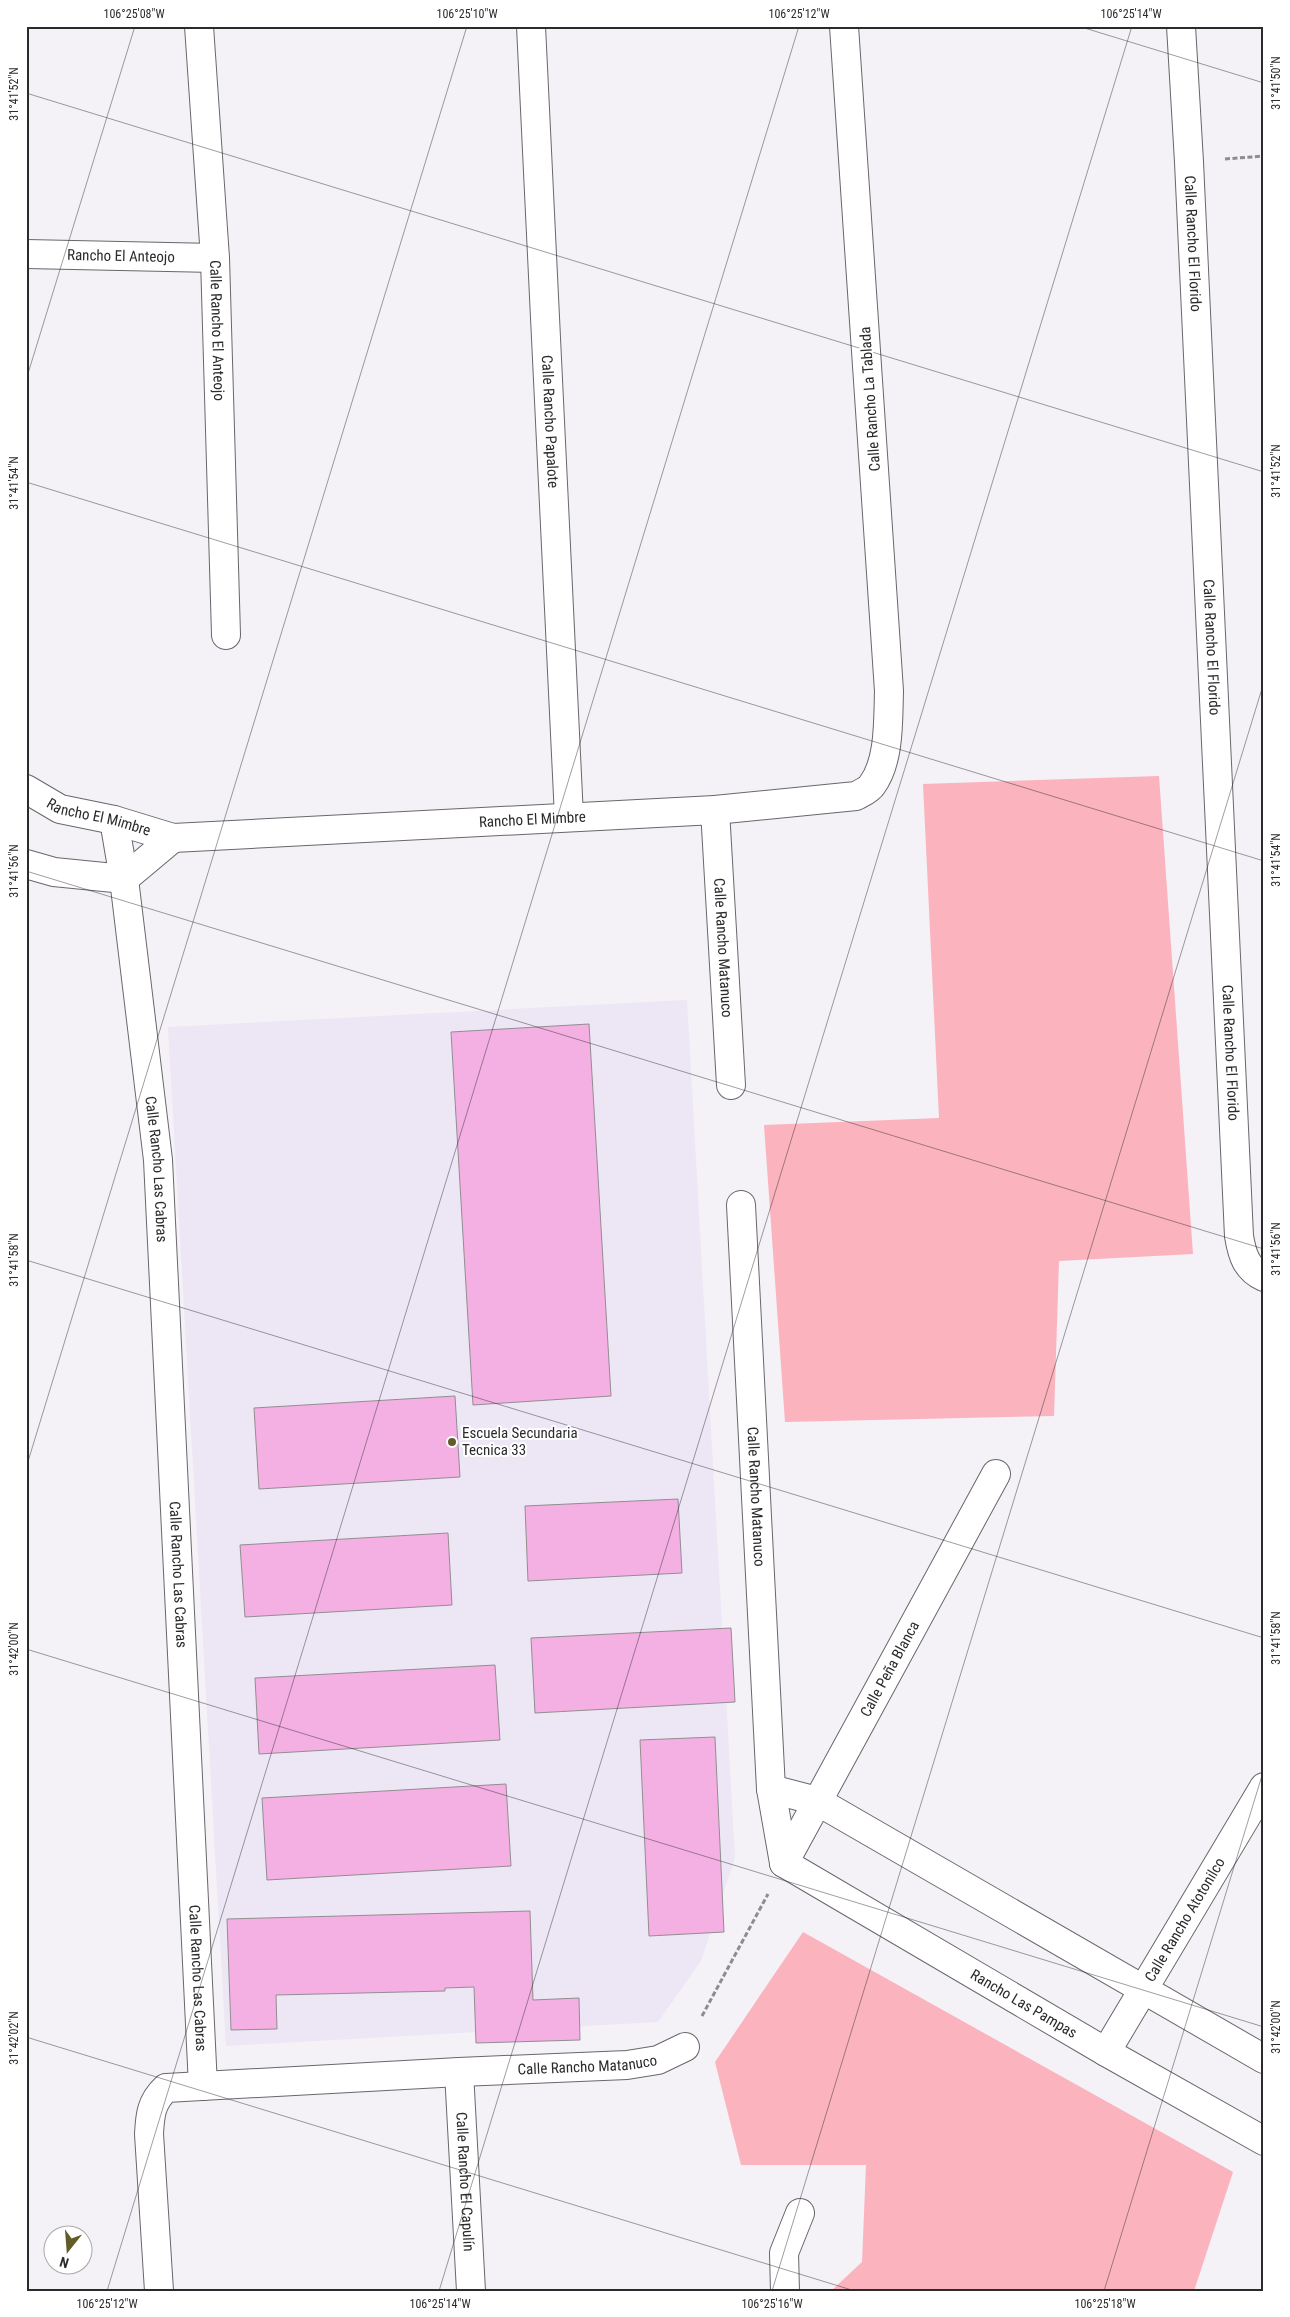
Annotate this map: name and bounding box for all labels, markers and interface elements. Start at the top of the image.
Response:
text: 106°25'08"W [103,7,165,21]
text: 106°25'10"W [436,7,498,21]
text: 106°25'12"W [768,7,830,21]
text: 106°25'14"W [1100,7,1162,21]
text: 31°41'50"N [1269,56,1283,110]
text: 31°41'52"N [7,67,21,121]
street label: Calle Rancho El Florido [1181,175,1205,312]
street label: Rancho El Anteojo [67,246,175,266]
street label: Calle Rancho El Anteojo [206,260,228,401]
street label: Calle Rancho La Tablada [856,326,884,472]
street label: Calle Rancho Papalote [538,355,562,488]
text: 31°41'52"N [1269,444,1283,498]
text: 31°41'54"N [7,456,21,510]
street label: Calle Rancho El Florido [1199,579,1224,716]
street label: Rancho El Mimbre [43,794,153,840]
street label: Rancho El Mimbre [478,808,586,831]
text: 31°41'54"N [1269,833,1283,887]
text: 31°41'56"N [7,844,21,898]
street label: Calle Rancho Matanuco [710,877,736,1018]
street label: Calle Rancho El Florido [1218,984,1243,1121]
street label: Calle Rancho Las Cabras [141,1095,171,1243]
text: 31°41'56"N [1269,1222,1283,1276]
text: 31°41'58"N [7,1233,21,1287]
place label: Escuela Secundaria Tecnica 33 [462,1424,578,1459]
street label: Calle Rancho Matanuco [743,1426,769,1567]
marker: Escuela Secundaria Tecnica 33 [446,1436,458,1448]
street label: Calle Rancho Las Cabras [166,1501,191,1648]
text: 31°41'58"N [1269,1611,1283,1665]
street label: Calle Peña Blanca [856,1618,923,1720]
text: 31°42'00"N [7,1622,21,1676]
street label: Calle Rancho Atotonilco [1141,1854,1229,1985]
street label: Calle Rancho Las Cabras [185,1904,210,2052]
street label: Rancho Las Pampas [967,1965,1080,2042]
text: 31°42'00"N [1269,2000,1283,2054]
text: 31°42'02"N [7,2011,21,2065]
street label: Calle Rancho Matanuco [517,2051,658,2079]
street label: Calle Rancho El Capulín [452,2112,478,2252]
north arrow [42,2224,92,2274]
text: N [58,2254,71,2271]
text: 106°25'12"W [76,2297,138,2311]
text: 106°25'14"W [409,2297,471,2311]
text: 106°25'16"W [741,2297,803,2311]
text: 106°25'18"W [1074,2297,1136,2311]

